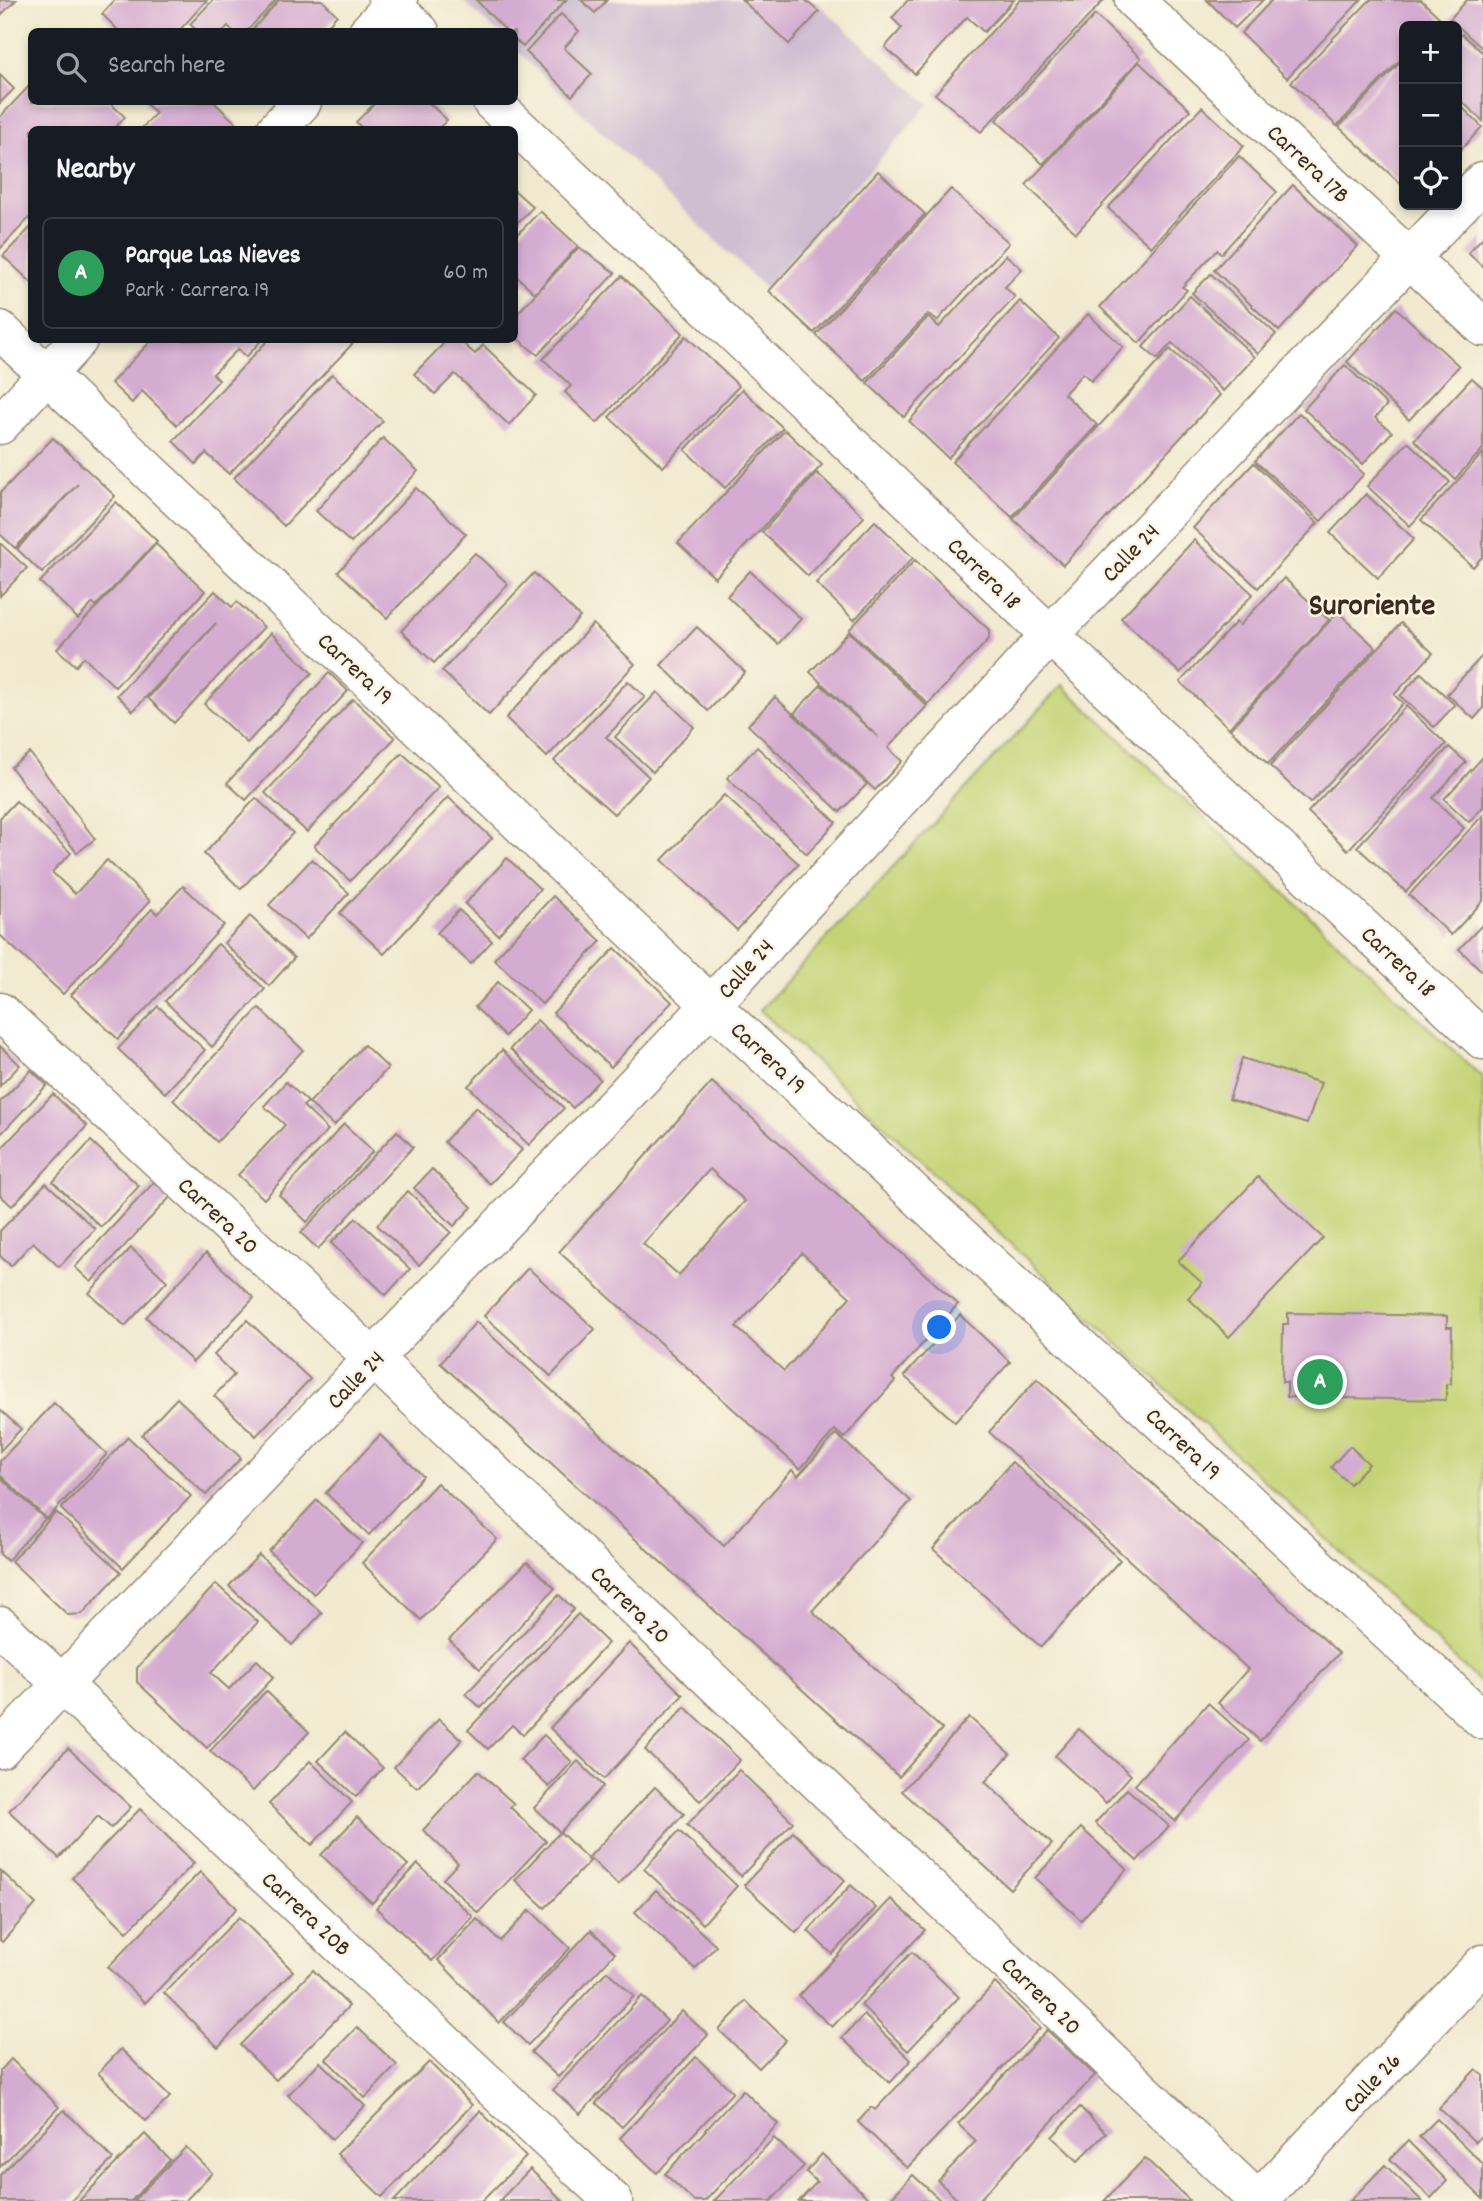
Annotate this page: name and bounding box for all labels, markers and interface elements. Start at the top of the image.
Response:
map controls [1399,21,1462,210]
button: + [1399,21,1462,84]
search box [28,28,518,105]
icon: search [52,48,90,86]
text: Search here [108,48,226,85]
button: − [1399,84,1462,147]
street label: Carrera 17B [1258,118,1356,213]
button: locate [1399,147,1462,210]
text: Nearby [56,150,134,193]
text: Parque Las Nieves [125,238,301,275]
text: A [75,257,87,290]
text: 60 m [443,257,488,290]
text: Park · Carrera 19 [125,275,270,308]
street label: Calle 24 [1095,517,1169,591]
street label: Carrera 18 [938,531,1028,619]
district label: Suroriente [1309,585,1435,631]
street label: Carrera 19 [308,626,400,714]
street label: Carrera 18 [1352,919,1442,1007]
street label: Calle 24 [711,932,784,1008]
street label: Carrera 19 [721,1015,813,1103]
street label: Carrera 20 [169,1170,265,1264]
your location [922,1310,956,1344]
street label: Calle 24 [320,1344,394,1418]
pin: A [1297,1356,1343,1408]
street label: Carrera 19 [1136,1401,1228,1489]
street label: Carrera 20 [581,1559,677,1653]
street label: Carrera 20B [252,1865,358,1966]
street label: Carrera 20 [992,1950,1088,2044]
street label: Calle 26 [1336,2046,1410,2122]

